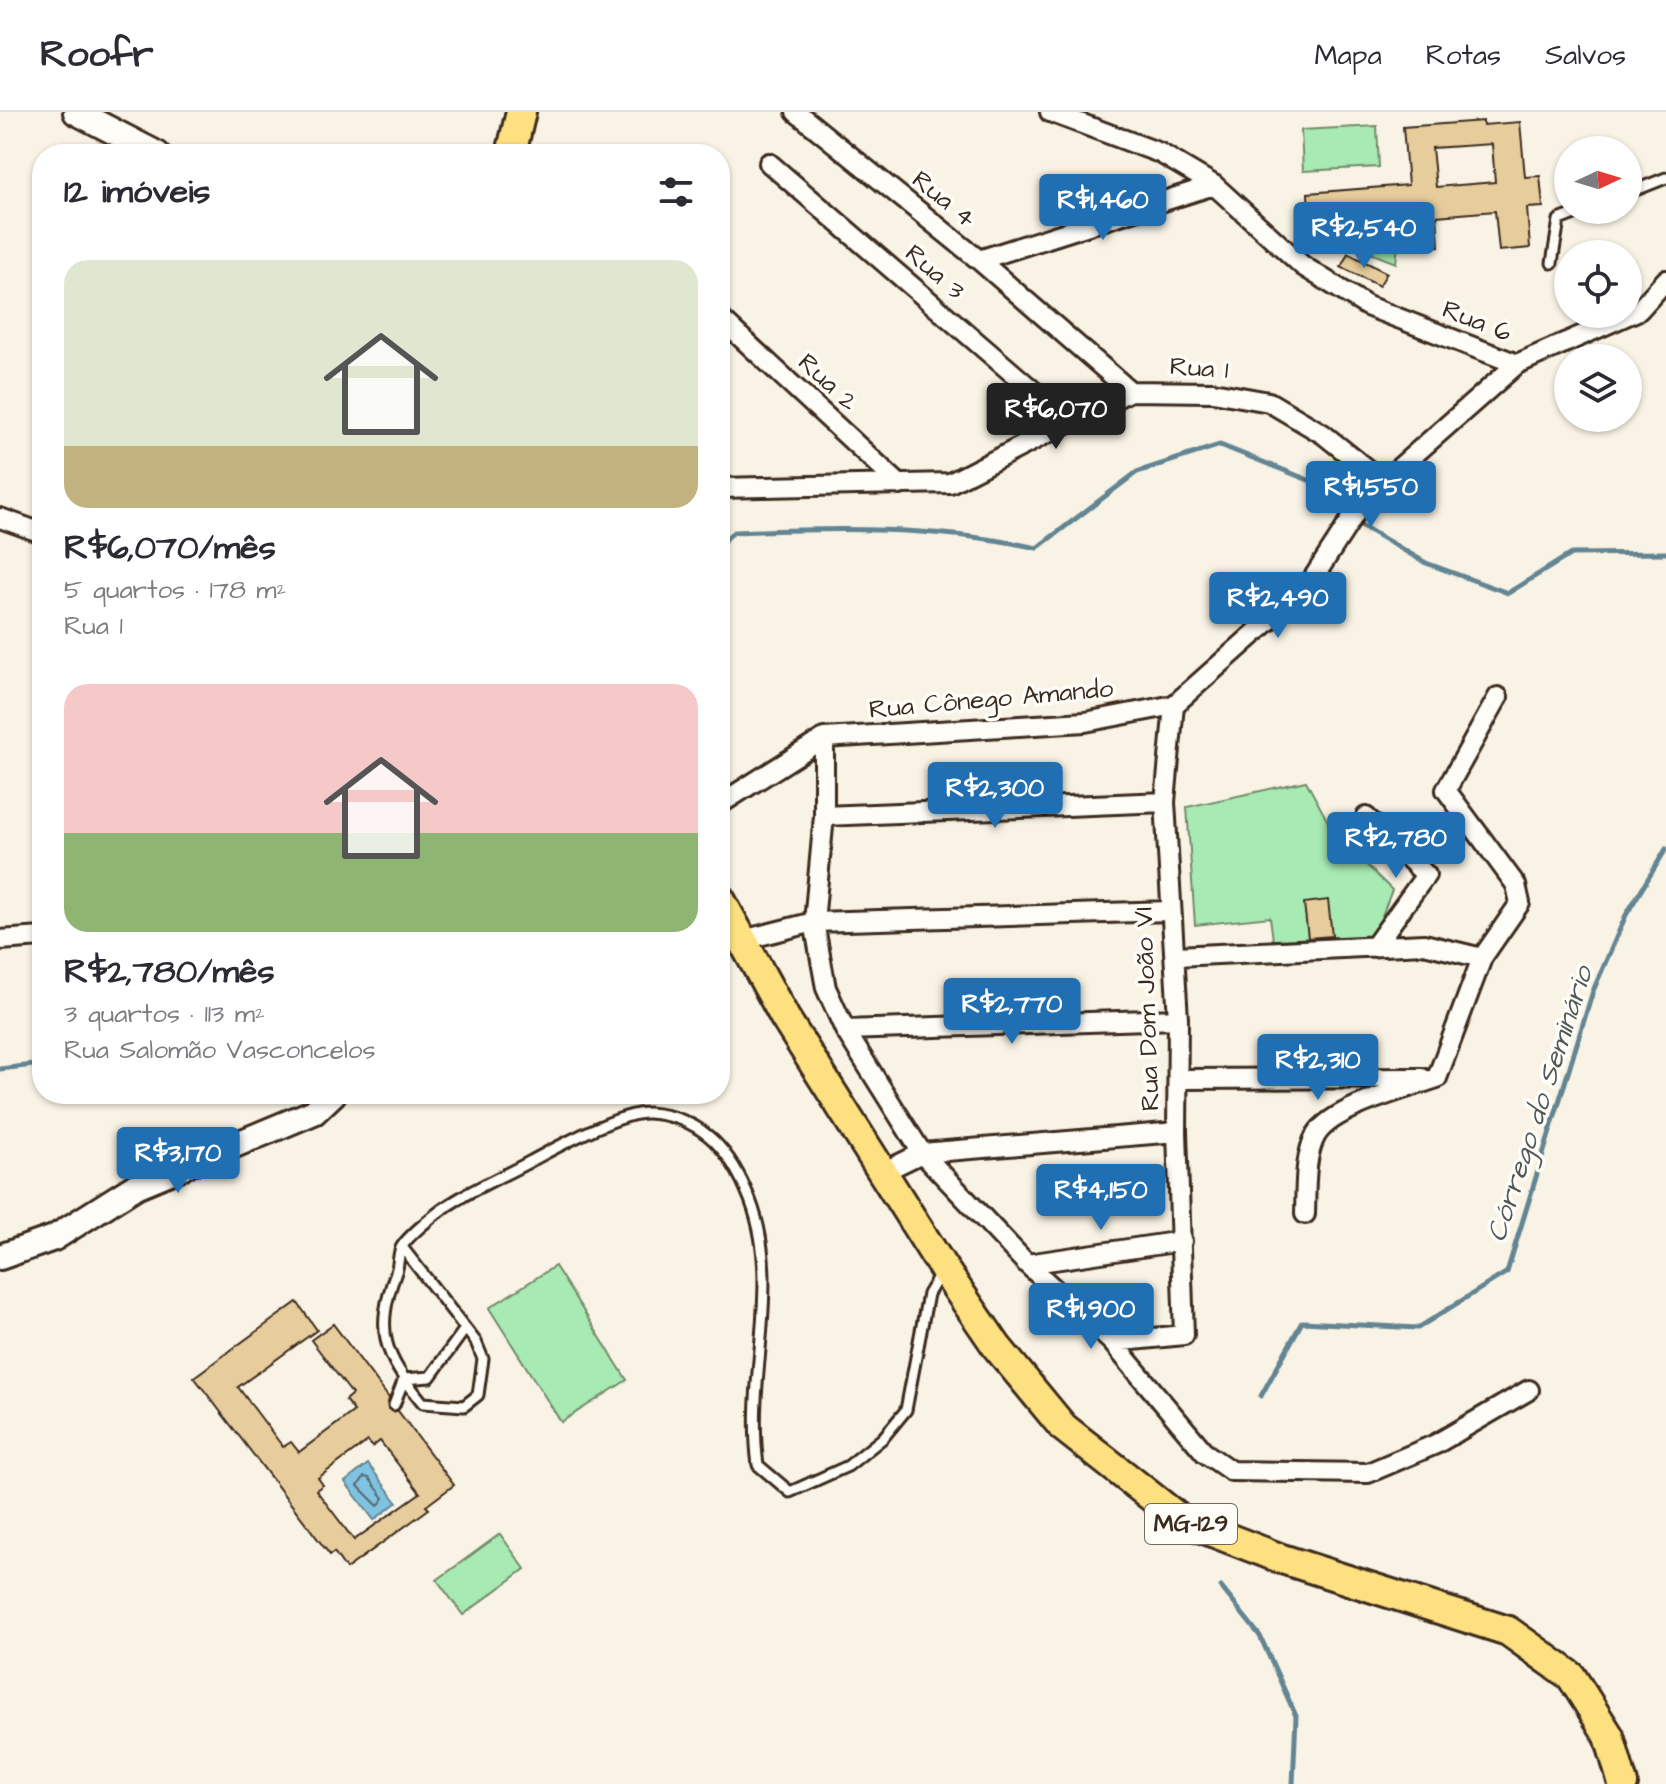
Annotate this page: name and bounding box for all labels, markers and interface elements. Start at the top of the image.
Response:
text: Roofr [40,29,153,81]
text: Mapa [1314,36,1382,75]
text: Rotas [1426,36,1501,75]
text: Salvos [1545,36,1626,75]
north arrow [1554,136,1642,224]
map controls [1554,136,1642,432]
street label: Rua 4 [904,162,984,236]
text: 12 imóveis [64,168,210,216]
icon: filters [654,170,698,214]
pin: R$1,460 [1029,174,1177,242]
text: R$1,460 [1057,182,1149,218]
pin: R$2,540 [1290,202,1438,270]
text: R$2,540 [1311,210,1417,246]
street label: Rua 3 [897,236,973,308]
button: locate [1554,240,1642,328]
street label: Rua 6 [1437,291,1517,351]
icon: home [309,312,453,456]
button: layers [1554,344,1642,432]
street label: Rua 2 [790,345,866,419]
street label: Rua 1 [1168,348,1230,388]
pin: R$6,070 [982,383,1130,451]
text: R$6,070 [1005,391,1107,427]
pin: R$1,550 [1297,461,1445,529]
text: R$1,550 [1324,469,1418,505]
text: R$6,070/mês [64,524,276,572]
text: 5 quartos · 178 m² [64,572,286,608]
pin: R$2,490 [1204,572,1352,640]
text: R$2,490 [1227,580,1329,616]
text: Rua 1 [64,608,123,644]
street label: Rua Cônego Amando [867,670,1115,730]
icon: home [309,736,453,880]
pin: R$2,300 [921,762,1069,830]
text: R$2,300 [946,770,1044,806]
pin: R$2,780 [1322,812,1470,880]
text: R$2,780 [1345,820,1447,856]
street label: Rua Dom João VI [1125,906,1169,1112]
text: R$2,780/mês [64,948,274,996]
water label: Córrego do Seminário [1477,959,1605,1247]
pin: R$2,770 [938,978,1086,1046]
text: R$2,770 [962,986,1062,1022]
text: 3 quartos · 113 m² [64,996,265,1032]
text: Rua Salomão Vasconcelos [64,1032,375,1068]
pin: R$2,310 [1244,1034,1392,1102]
text: R$2,310 [1275,1042,1361,1078]
pin: R$3,170 [104,1127,252,1195]
text: R$3,170 [135,1135,221,1171]
pin: R$4,150 [1027,1164,1175,1232]
text: R$4,150 [1054,1172,1148,1208]
pin: R$1,900 [1017,1283,1165,1351]
text: R$1,900 [1047,1291,1135,1327]
road number: MG-129 [1145,1504,1237,1544]

